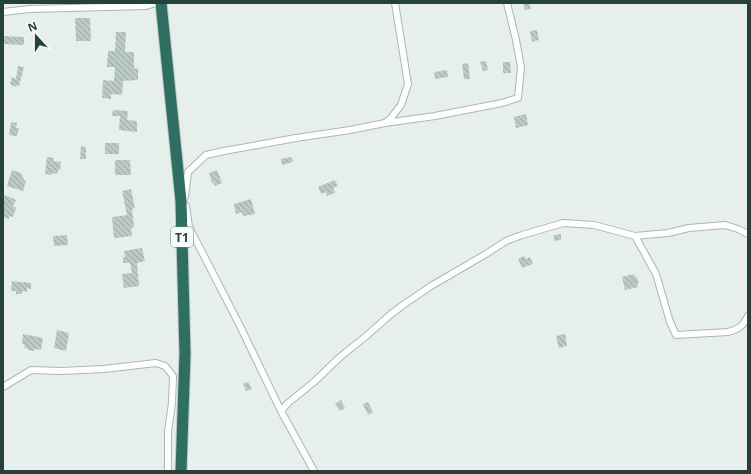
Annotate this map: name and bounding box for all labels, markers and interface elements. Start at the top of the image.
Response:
north arrow [16,16,56,56]
text: N [25,18,39,35]
road number: T1 [171,227,193,247]

